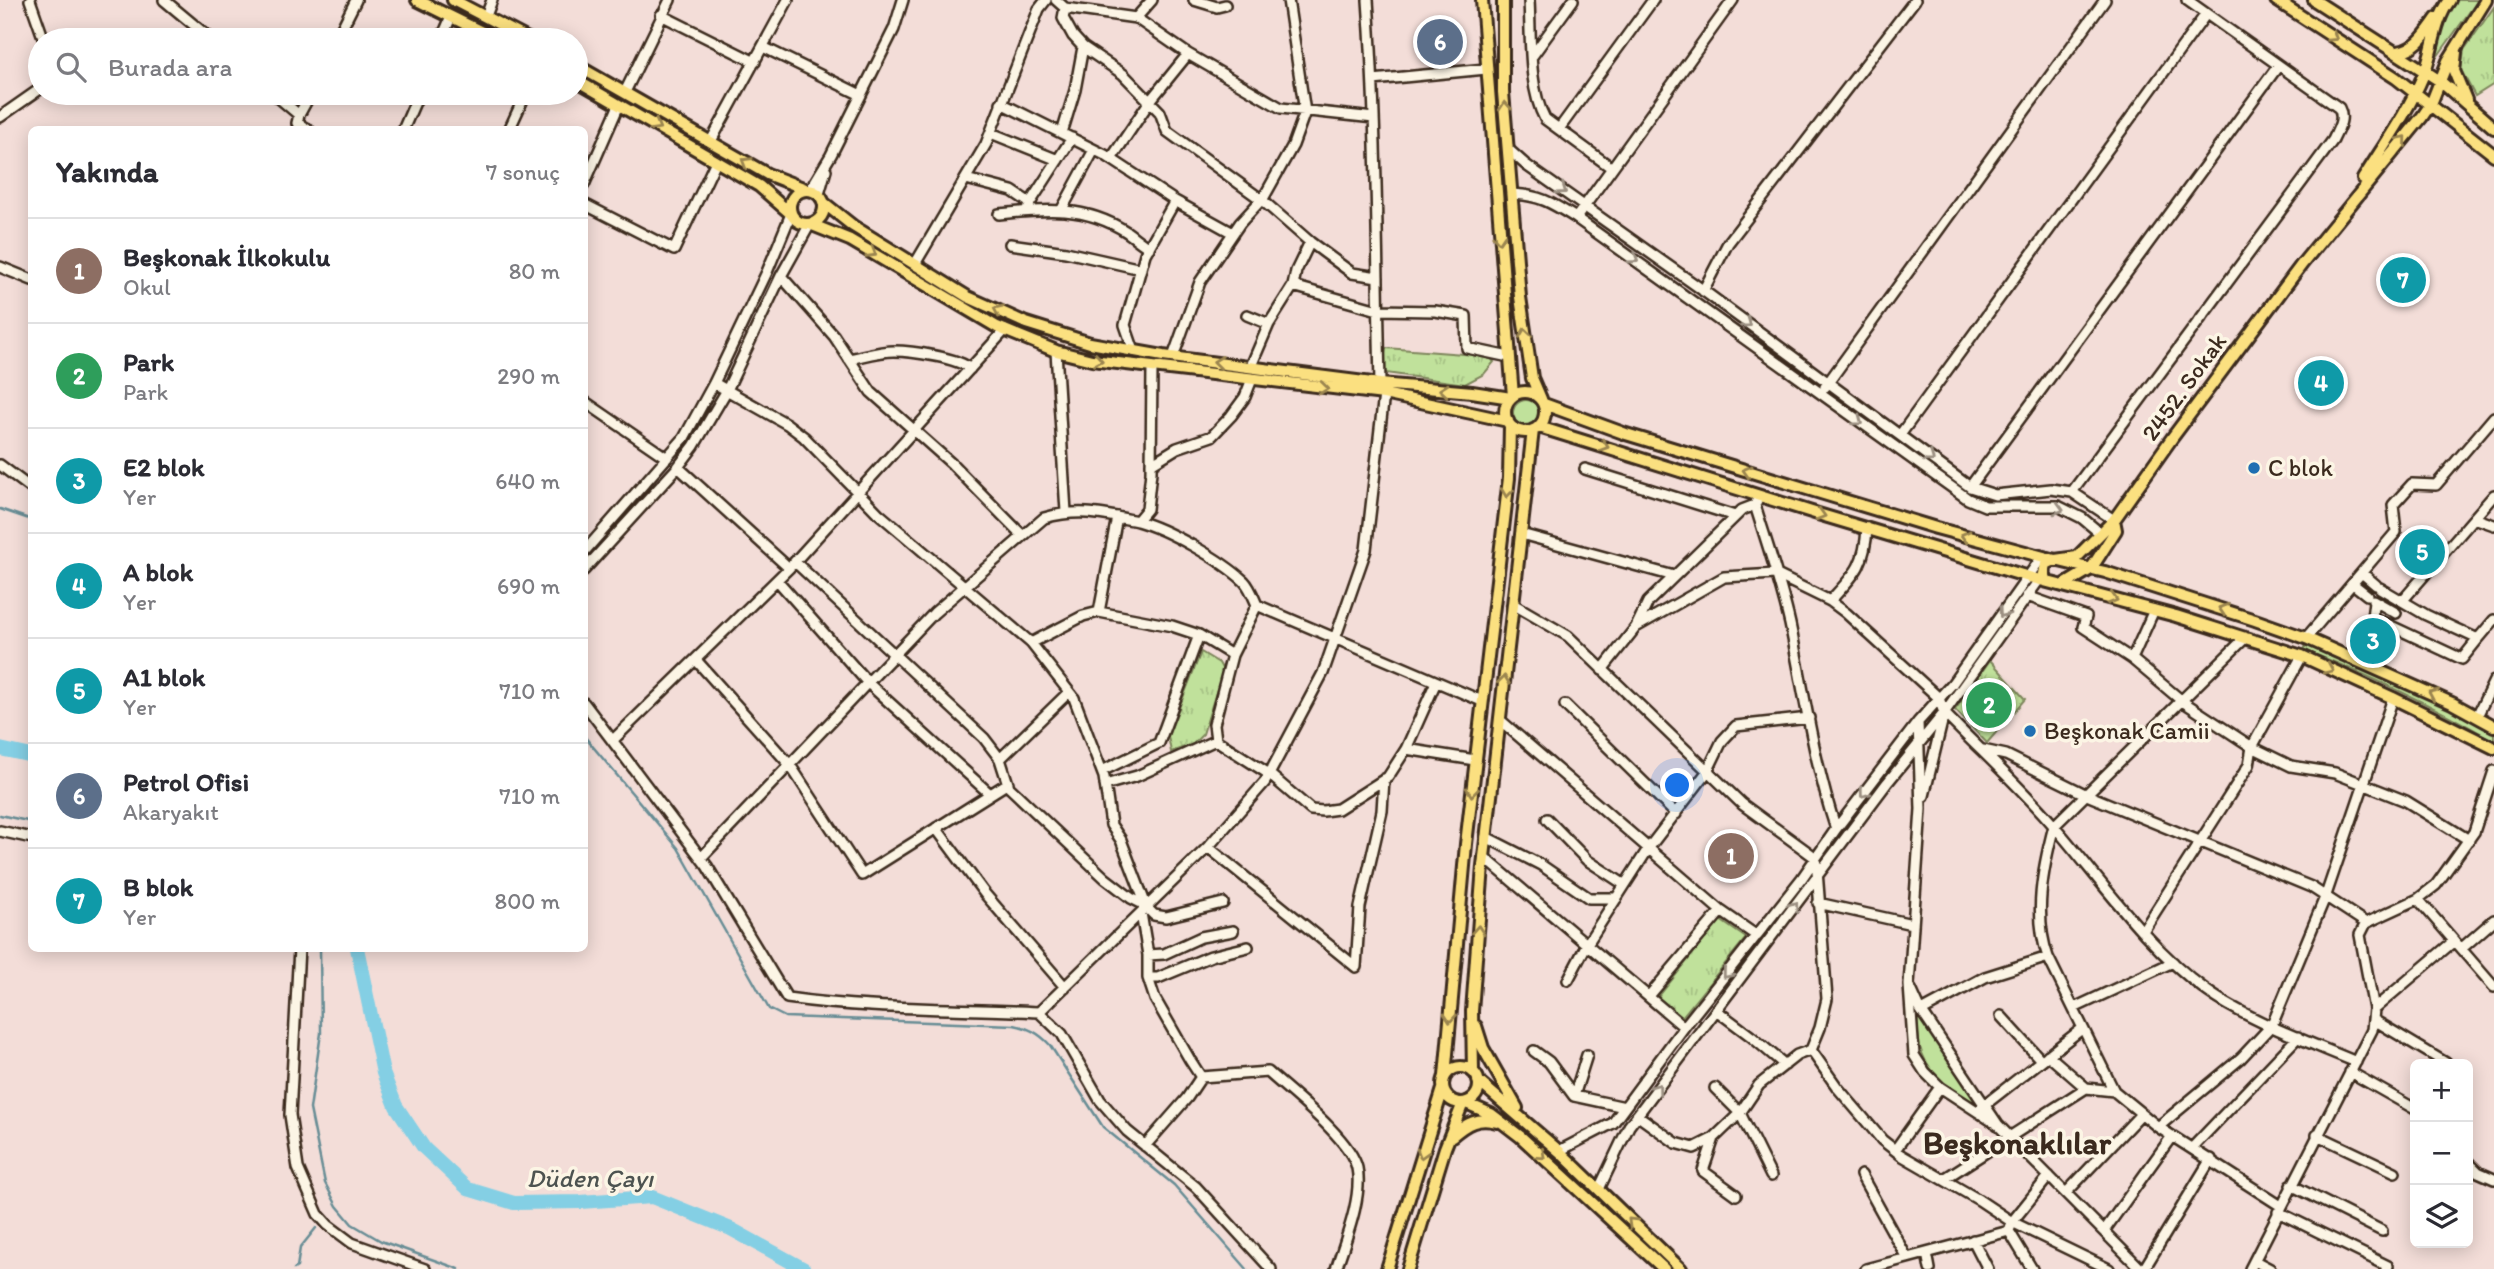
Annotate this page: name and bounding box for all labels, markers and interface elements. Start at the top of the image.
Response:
pin: 6 [1417,16,1463,68]
search box [28,28,588,105]
one-way arrow [2326,29,2339,42]
icon: search [52,48,90,86]
text: Burada ara [108,51,232,83]
one-way arrow [1498,101,1513,112]
one-way arrow [648,118,661,131]
one-way arrow [2395,135,2407,148]
text: Yakında [56,153,158,190]
one-way arrow [741,157,754,170]
text: 7 sonuç [486,158,560,186]
one-way arrow [1554,182,1567,195]
one-way arrow [1491,234,1506,245]
text: Beşkonak İlkokulu [123,241,330,273]
one-way arrow [864,245,877,258]
one-way arrow [1626,251,1639,263]
pin: 7 [2380,254,2426,306]
text: 1 [74,257,84,285]
text: 80 m [509,257,560,285]
text: Okul [123,273,171,301]
one-way arrow [993,304,1005,318]
one-way arrow [1739,315,1752,327]
one-way arrow [1518,327,1533,339]
street label: 2452. Sokak [2135,327,2232,446]
text: Park [123,346,174,378]
one-way arrow [1092,352,1104,367]
one-way arrow [1212,355,1224,370]
pin: 4 [2298,357,2344,409]
text: 2 [73,362,85,390]
text: 290 m [497,362,560,390]
text: Park [123,378,168,406]
one-way arrow [1318,380,1329,395]
one-way arrow [1438,383,1449,398]
one-way arrow [1850,413,1863,426]
one-way arrow [1598,437,1610,452]
one-way arrow [1922,449,1935,462]
text: E2 blok [123,451,205,483]
place label: C blok [2268,453,2333,482]
marker: C blok [2246,460,2262,476]
one-way arrow [1741,464,1753,479]
text: 3 [73,467,85,495]
text: 640 m [495,467,560,495]
text: Yer [123,483,156,511]
one-way arrow [1500,487,1515,499]
one-way arrow [2052,500,2064,515]
one-way arrow [1815,506,1827,521]
pin: 5 [2399,526,2445,578]
one-way arrow [1959,530,1971,544]
text: A blok [123,556,193,588]
text: 4 [72,572,86,600]
text: 690 m [497,572,560,600]
text: Yer [123,588,156,616]
one-way arrow [2107,591,2119,605]
one-way arrow [2217,603,2229,618]
one-way arrow [1999,605,2011,618]
pin: 3 [2350,615,2396,667]
text: A1 blok [123,661,205,693]
one-way arrow [2322,661,2334,675]
one-way arrow [1497,674,1512,686]
text: 5 [73,677,85,705]
text: 710 m [499,677,560,705]
pin: 2 [1966,679,2012,731]
one-way arrow [2428,688,2441,702]
text: Yer [123,693,156,721]
place label: Beşkonak Camii [2044,716,2210,745]
marker: Beşkonak Camii [2022,723,2038,739]
text: Petrol Ofisi [123,766,249,798]
your location [1660,768,1694,802]
text: 6 [73,782,85,810]
text: 710 m [499,782,560,810]
one-way arrow [1859,785,1872,798]
one-way arrow [1464,786,1479,797]
text: Akaryakıt [123,798,219,826]
pin: 1 [1708,830,1754,882]
text: B blok [123,871,193,903]
text: 7 [73,887,85,915]
text: 800 m [495,887,560,915]
one-way arrow [1785,902,1798,914]
text: Yer [123,903,156,931]
one-way arrow [1470,925,1485,936]
one-way arrow [1722,967,1735,979]
one-way arrow [1443,1013,1458,1024]
map controls [2410,1059,2473,1248]
button: + [2410,1059,2473,1122]
one-way arrow [1649,1083,1661,1096]
button: − [2410,1122,2473,1185]
district label: Beşkonaklılar [1923,1124,2112,1162]
one-way arrow [1533,1147,1546,1159]
one-way arrow [1416,1148,1431,1160]
water label: Düden Çayı [527,1162,655,1194]
button: layers [2410,1185,2473,1248]
one-way arrow [1627,1217,1640,1230]

